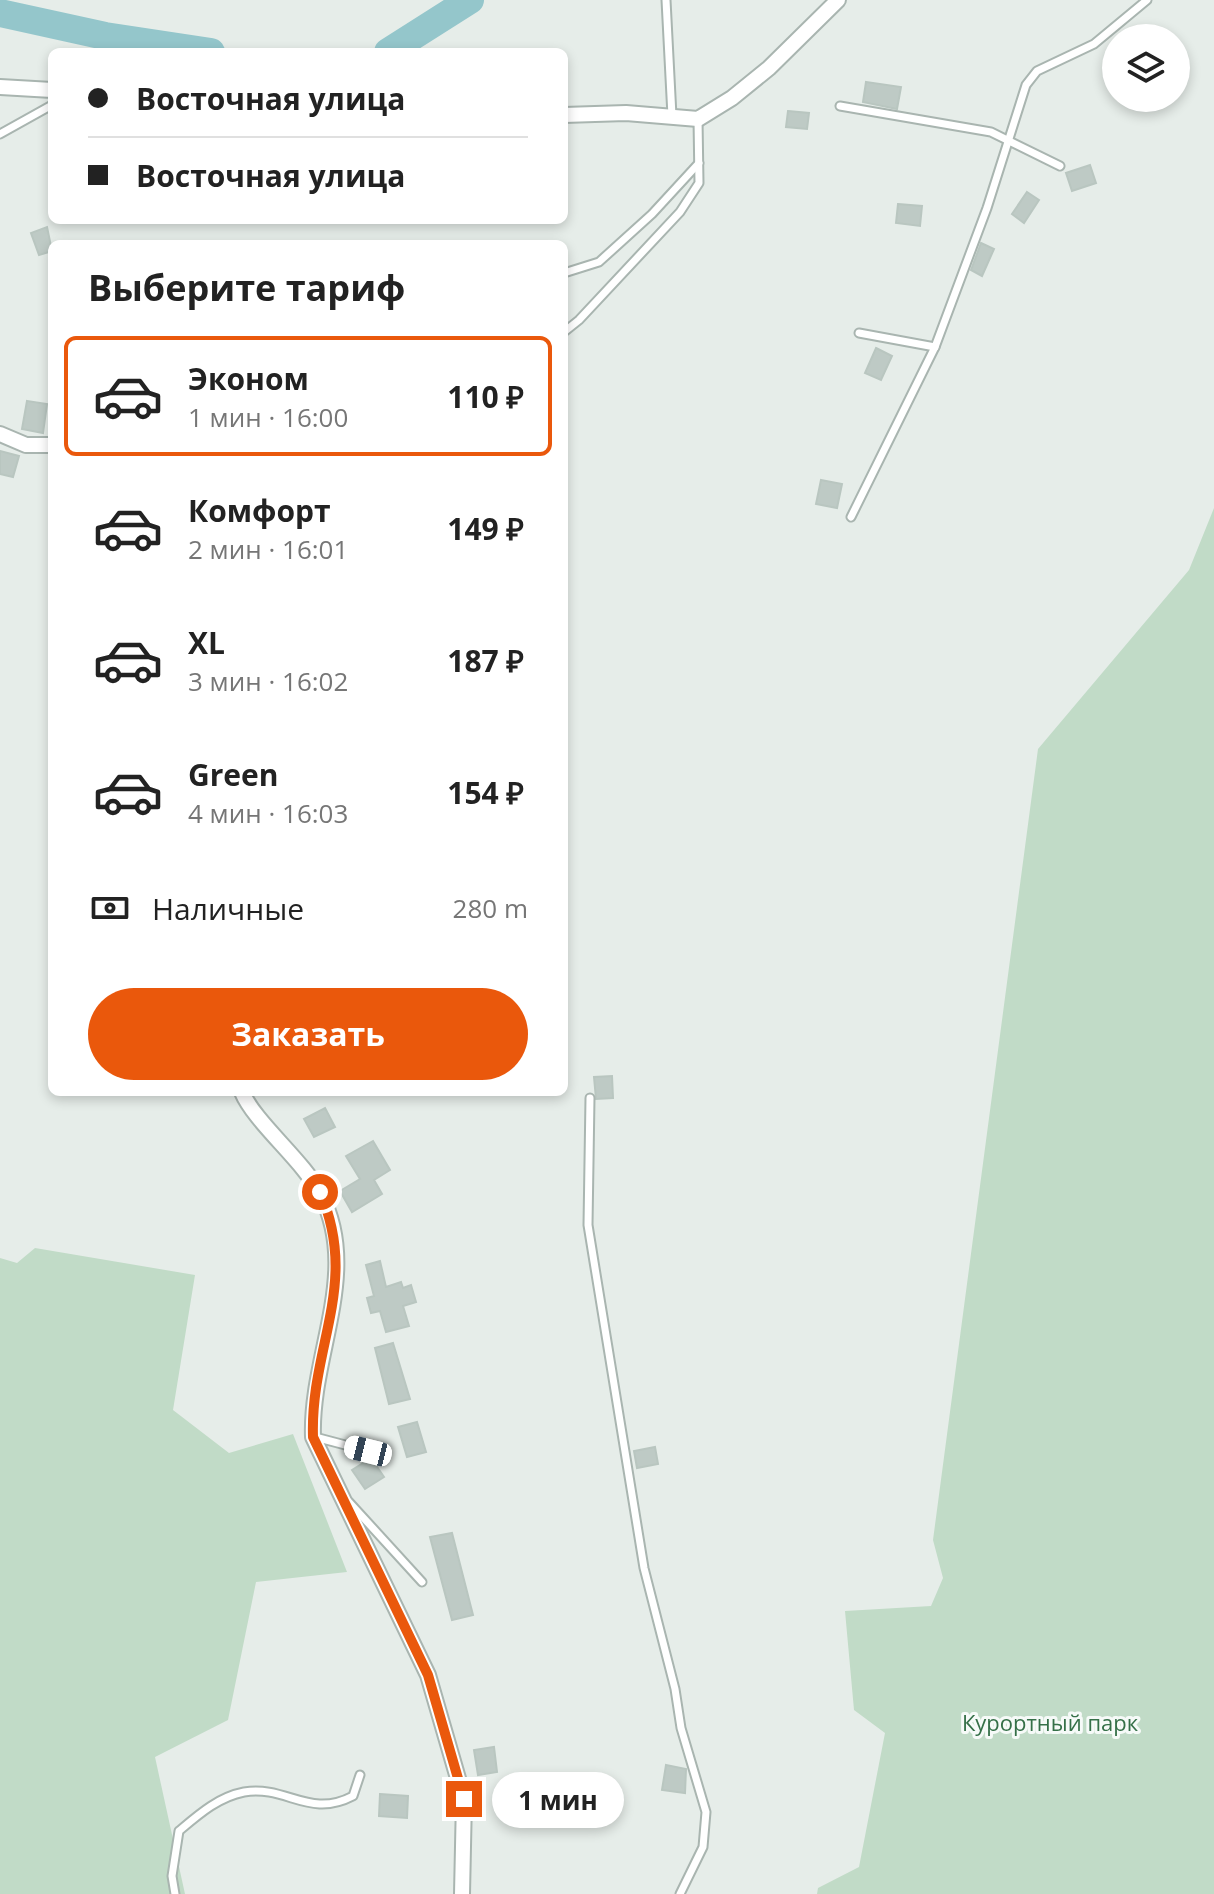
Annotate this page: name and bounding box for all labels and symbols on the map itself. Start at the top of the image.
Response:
route start [302,1174,338,1210]
car [342,1434,394,1468]
park label: Курортный парк [962,1707,1139,1737]
callout: 1 мин [492,1771,624,1827]
route end [446,1781,482,1817]

